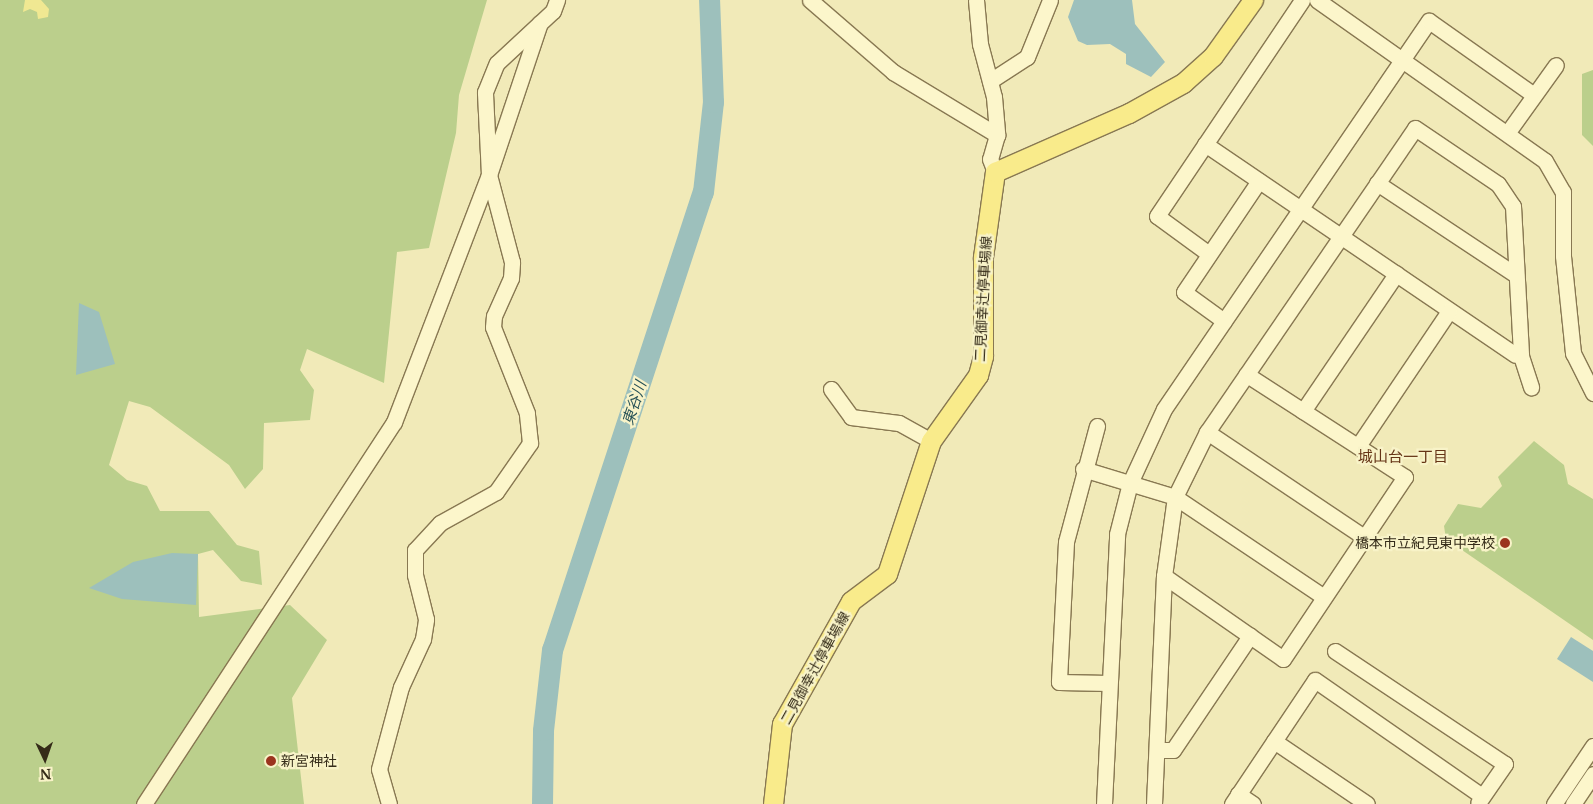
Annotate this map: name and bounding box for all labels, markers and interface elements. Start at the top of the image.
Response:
street label: 二見御幸辻停車場線 [971,236,995,362]
water label: 東谷川 [618,379,650,427]
district label: 城山台一丁目 [1358,448,1448,466]
place label: 橋本市立紀見東中学校 [1355,535,1495,551]
marker: 橋本市立紀見東中学校 [1499,537,1511,549]
street label: 二見御幸辻停車場線 [777,609,853,727]
north arrow [20,734,70,784]
place label: 新宮神社 [281,753,337,769]
marker: 新宮神社 [265,755,277,767]
text: N [40,765,52,783]

